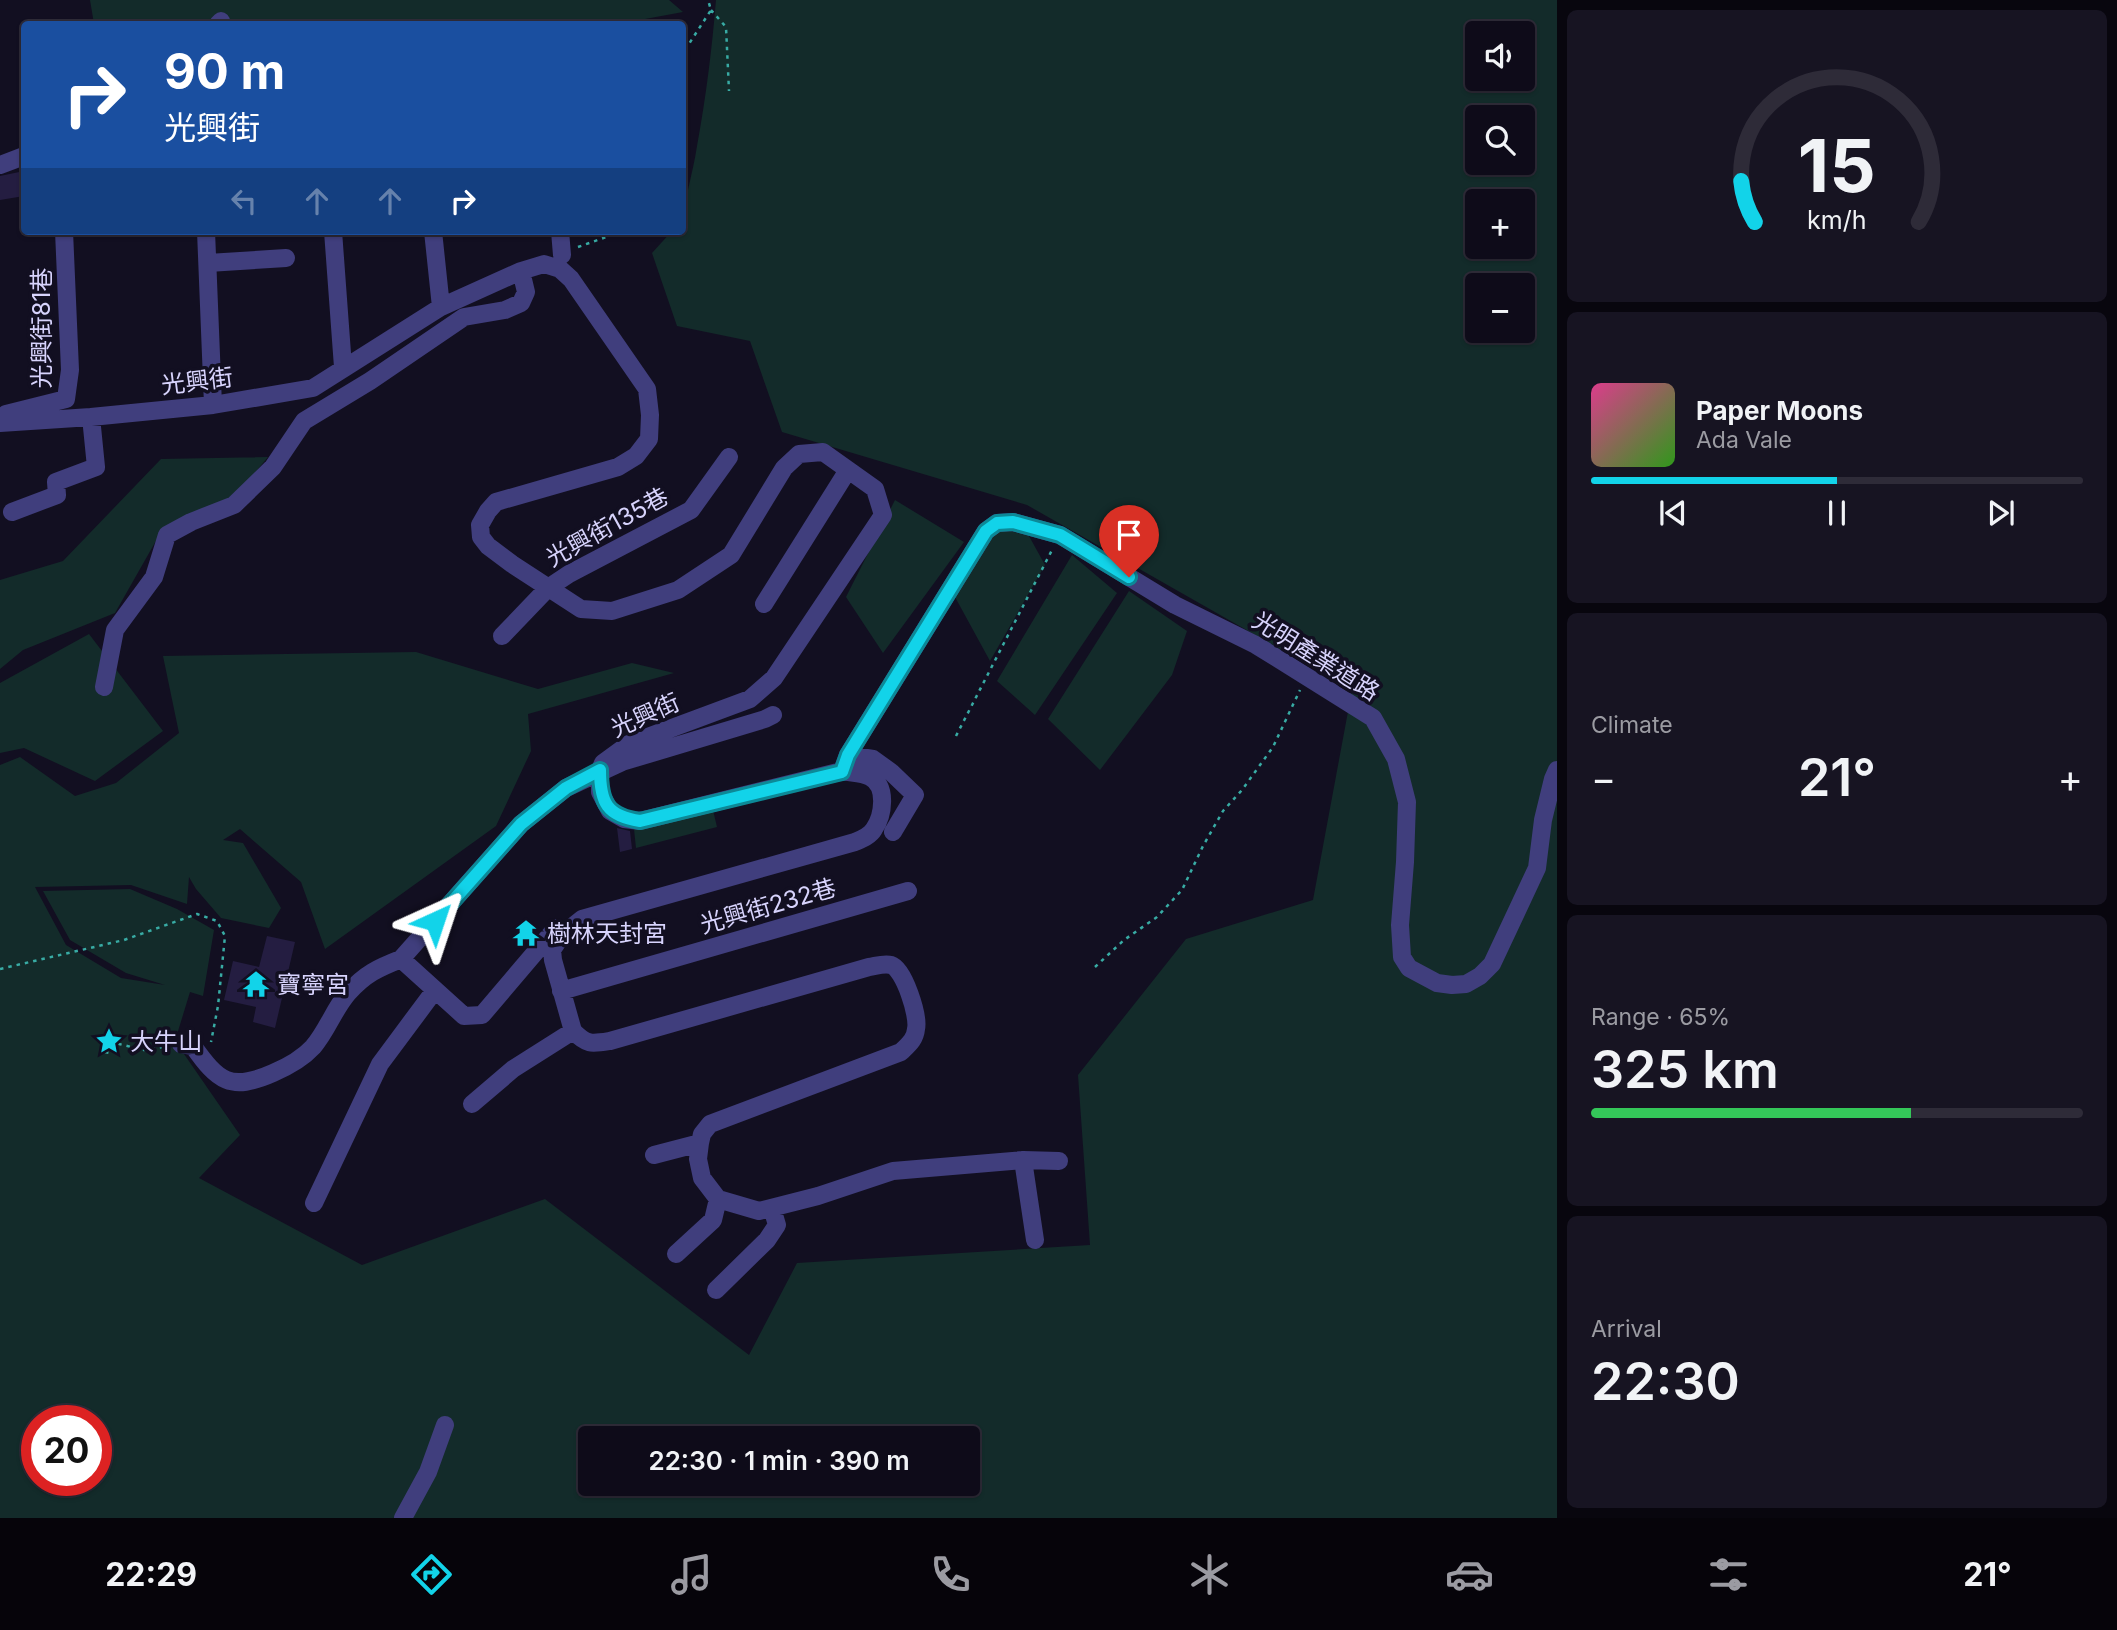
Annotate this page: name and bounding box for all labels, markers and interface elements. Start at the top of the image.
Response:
map controls [1465,21,1535,343]
button: sound [1465,21,1535,91]
text: 90 m [164,42,285,101]
icon: right [49,49,140,140]
button: search [1465,105,1535,175]
text: 光興街 [164,108,260,147]
text: 15 [1798,121,1876,210]
icon: left [225,182,263,220]
icon: ahead [298,182,336,220]
icon: ahead [371,182,409,220]
icon: right [444,182,482,220]
button: + [1465,189,1535,259]
text: km/h [1807,205,1867,235]
street label: 光興街81巷 [27,268,56,388]
button: − [1465,273,1535,343]
street label: 光興街 [160,362,234,400]
text: Paper Moons [1696,395,1863,426]
text: Ada Vale [1696,426,1792,454]
street label: 光興街135巷 [541,482,673,572]
icon: previous [1654,494,1692,532]
icon: pause [1818,494,1856,532]
icon: next [1982,494,2020,532]
pin [1099,505,1159,577]
icon: arrive [1110,516,1148,554]
street label: 光明產業道路 [1247,606,1385,706]
street label: 光興街 [606,687,684,743]
text: Climate [1591,711,1673,739]
text: 21° [1798,746,1876,809]
text: − [1591,755,1616,801]
text: + [2058,755,2083,801]
street label: 光興街232巷 [697,873,839,939]
position arrow [398,884,472,958]
temple icon: 樹林天封宮 [511,918,541,948]
place label: 樹林天封宮 [547,919,667,948]
temple icon: 寶寧宮 [241,969,271,999]
place label: 寶寧宮 [277,970,349,999]
text: Range · 65% [1591,1003,1730,1031]
place icon: 大牛山 [94,1026,124,1056]
place label: 大牛山 [130,1027,202,1056]
text: 325 km [1591,1038,1779,1101]
text: Arrival [1591,1315,1662,1343]
text: 22:30 [1591,1350,1740,1413]
speed limit sign: 20 [21,1405,112,1496]
text: 22:30 · 1 min · 390 m [648,1445,910,1476]
icon: directions [407,1550,456,1599]
icon: music [667,1550,716,1599]
icon: phone [926,1550,975,1599]
icon: climate [1185,1550,1234,1599]
icon: car [1445,1550,1494,1599]
icon: filters [1704,1550,1753,1599]
text: 22:29 [105,1555,197,1594]
text: 21° [1963,1555,2012,1594]

